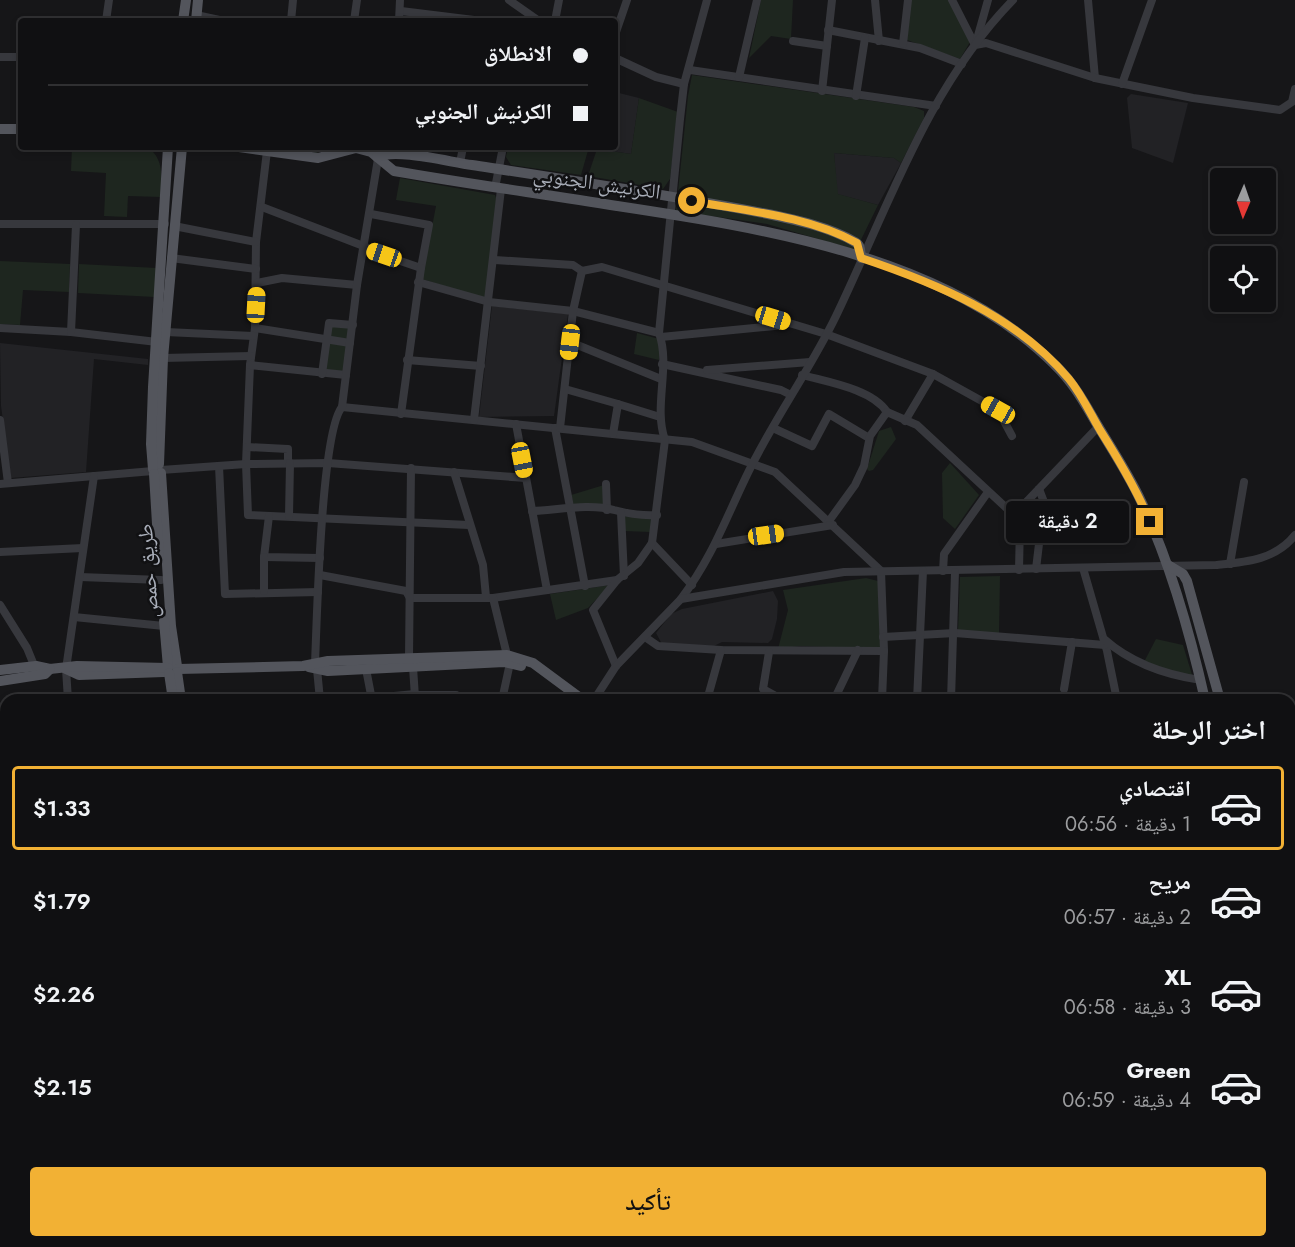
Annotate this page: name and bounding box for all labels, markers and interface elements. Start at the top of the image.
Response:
text: الانطلاق [484,37,552,69]
text: الكرنيش الجنوبي [415,95,552,127]
street label: الكرنيش الجنوبي [531,159,663,208]
north arrow [1210,168,1276,234]
map controls [1210,168,1276,312]
route start [678,187,705,214]
car [364,241,404,269]
button: locate [1210,246,1276,312]
car [246,287,266,323]
car [753,304,793,332]
car [559,323,581,361]
car [978,393,1018,427]
car [510,441,534,479]
callout: 2 دقيقة [1006,501,1129,543]
text: 2 دقيقة [1037,507,1098,536]
route end [1136,508,1163,535]
street label: طريق حمص [130,523,166,619]
car [747,524,785,546]
text: اختر الرحلة [1151,710,1266,749]
text: اقتصادي [1119,772,1191,804]
icon: car [1209,781,1263,835]
text: $1.33 [33,792,90,824]
text: 1 دقيقة · 06:56 [1065,810,1191,839]
text: مريح [1148,865,1191,897]
icon: car [1209,874,1263,928]
text: $1.79 [33,885,91,917]
text: 2 دقيقة · 06:57 [1064,903,1191,932]
text: XL [1164,961,1191,993]
icon: car [1209,967,1263,1021]
text: $2.26 [33,978,95,1010]
text: 3 دقيقة · 06:58 [1064,993,1191,1022]
text: Green [1127,1054,1191,1086]
icon: car [1209,1060,1263,1114]
text: $2.15 [33,1071,92,1103]
text: 4 دقيقة · 06:59 [1062,1086,1191,1115]
button: تأكيد [30,1167,1266,1236]

